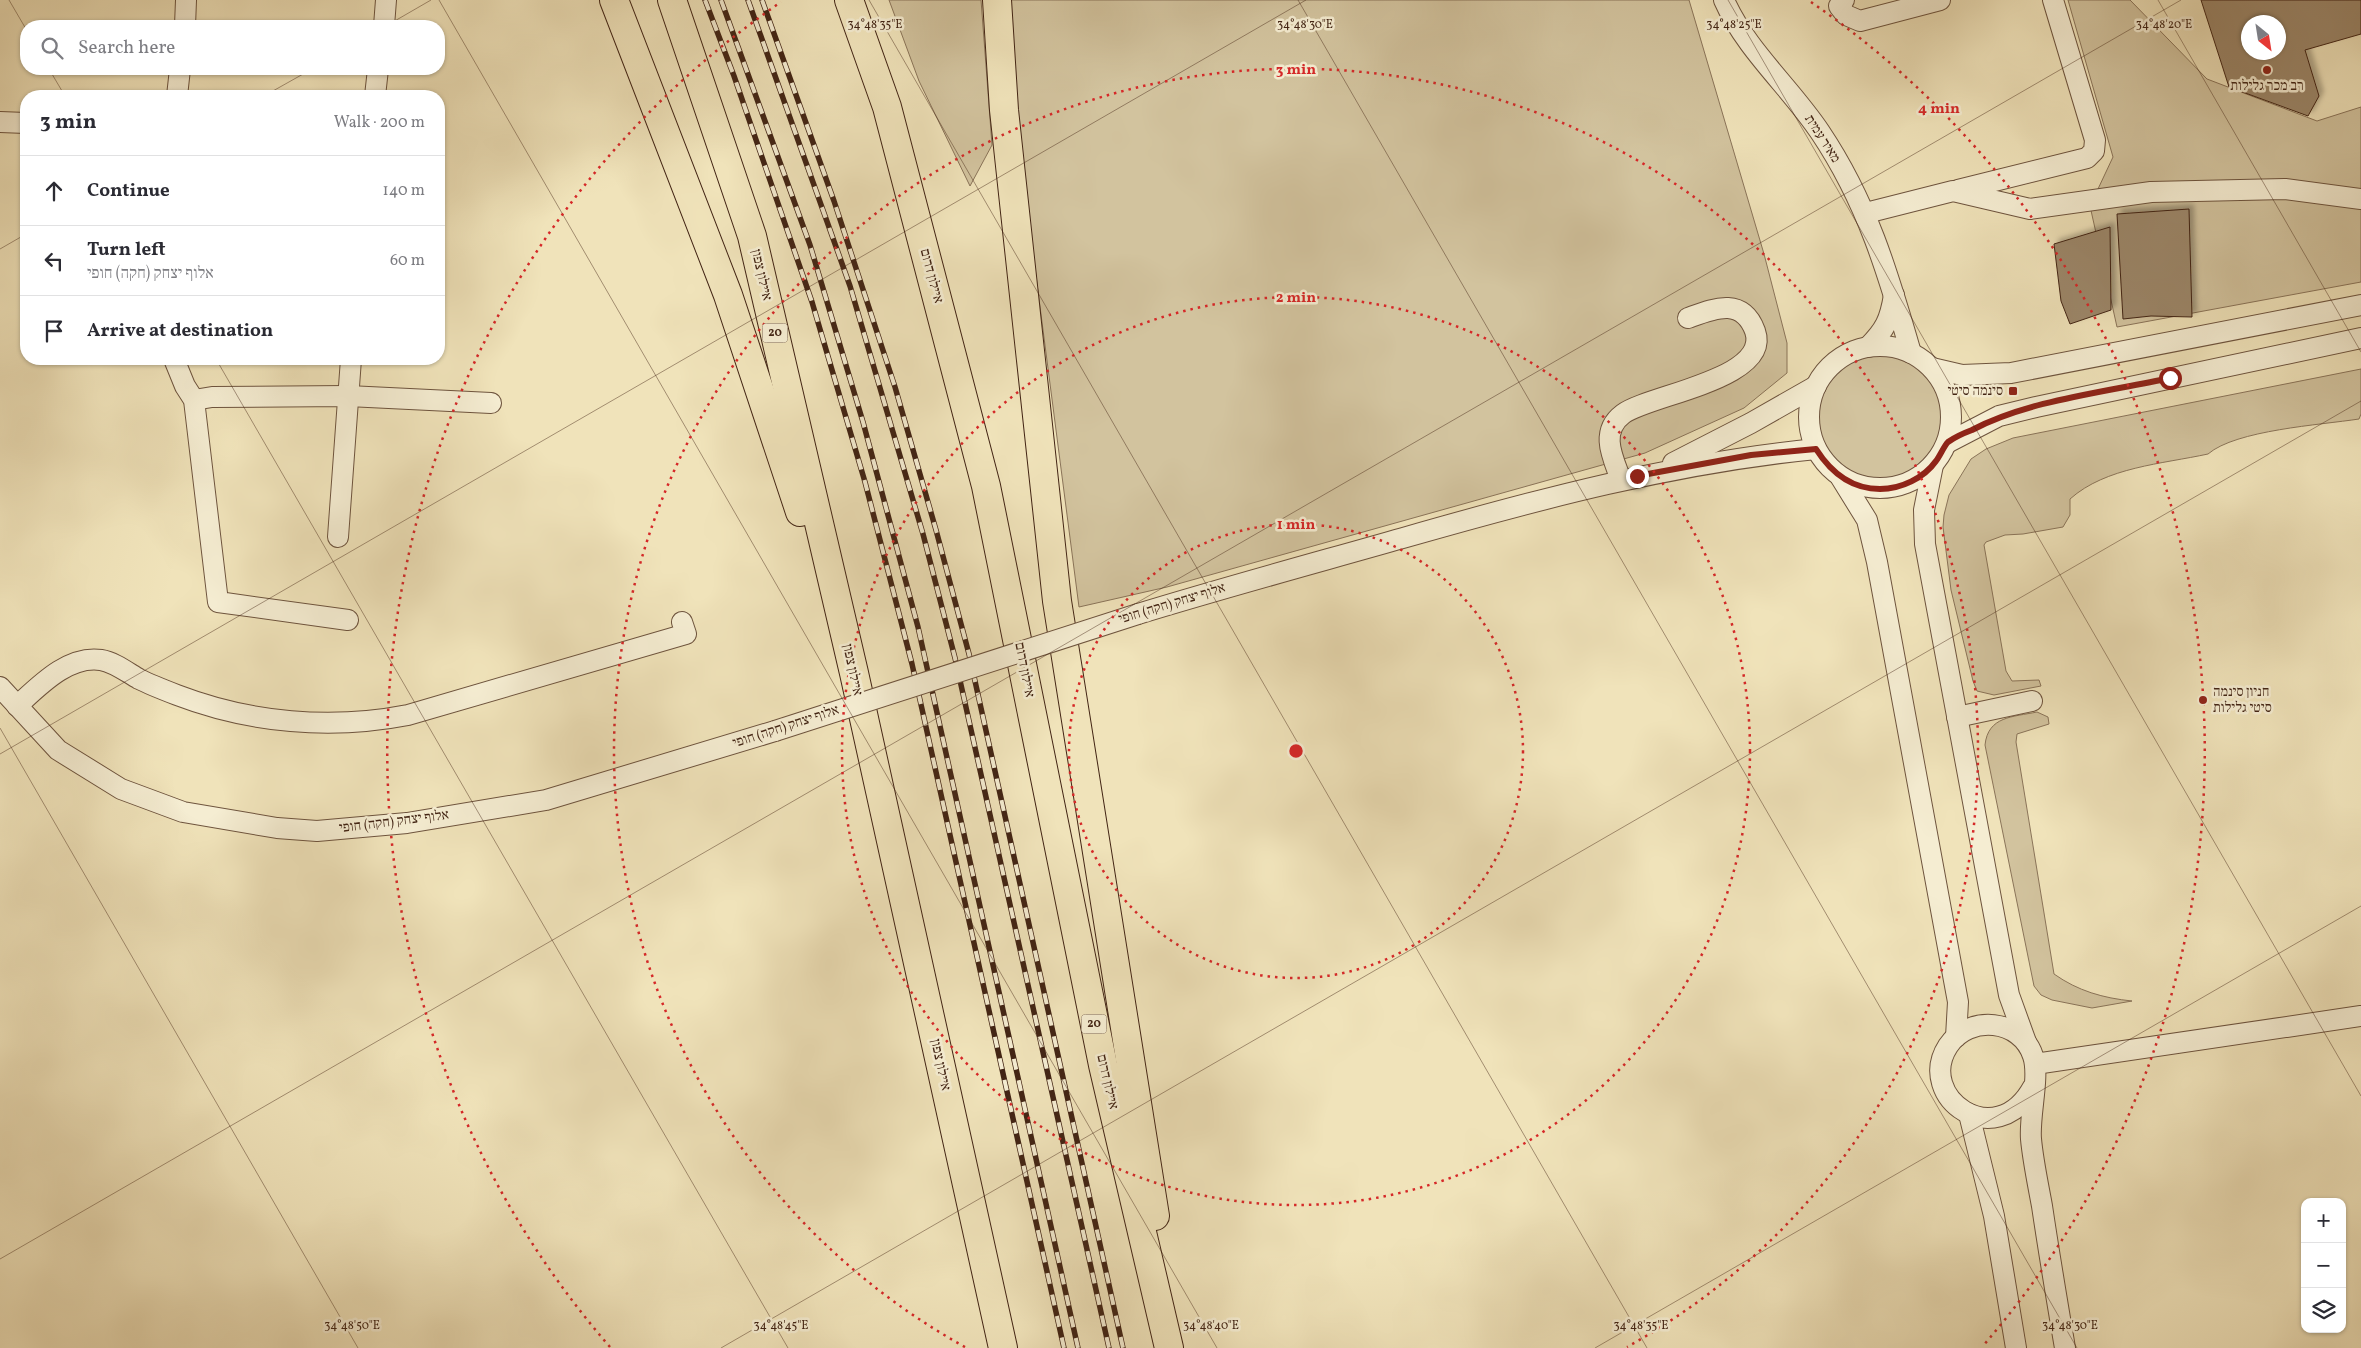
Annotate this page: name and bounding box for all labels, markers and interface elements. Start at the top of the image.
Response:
north arrow [2241,15,2286,60]
text: 34°48'35"E [847,17,903,33]
text: 34°48'30"E [1277,17,1333,33]
text: 34°48'25"E [1706,17,1762,33]
text: 34°48'20"E [2136,17,2192,33]
search box [20,20,445,75]
icon: search [38,34,66,62]
text: Search here [78,35,175,61]
text: 3 min [1276,60,1316,81]
marker: רב מכר גלילות [2261,64,2273,76]
place label: רב מכר גלילות [2230,77,2304,96]
text: 4 min [1918,99,1960,120]
text: 3 min [40,108,96,137]
street label: מאיר עמית [1799,111,1845,167]
text: Walk · 200 m [334,112,425,134]
icon: ahead [40,177,68,205]
text: Continue [87,178,170,204]
text: 140 m [383,180,425,202]
text: Turn left [87,237,166,263]
icon: left [40,247,68,275]
street label: איילון צפון [746,247,776,303]
street label: איילון דרום [915,247,947,305]
text: 60 m [390,250,425,272]
text: אלוף יצחק (חקה) חופי [87,263,214,285]
text: 2 min [1276,288,1316,309]
icon: arrive [40,317,68,345]
text: Arrive at destination [87,318,273,344]
road number: 20 [762,323,788,342]
route start [2159,367,2182,390]
place label: סינמה סיטי [1947,382,2003,401]
marker: סינמה סיטי [2007,385,2019,397]
route end [1626,465,1649,488]
text: 1 min [1277,515,1315,536]
street label: אלוף יצחק (חקה) חופי [1116,579,1228,629]
street label: איילון דרום [1009,641,1039,699]
street label: איילון צפון [837,642,867,698]
place label: חניון סינמה סיטי גלילות [2213,683,2272,718]
marker: חניון סינמה סיטי גלילות [2197,694,2209,706]
street label: אלוף יצחק (חקה) חופי [730,701,842,753]
centre of rings [1287,742,1305,760]
street label: אלוף יצחק (חקה) חופי [338,806,450,838]
road number: 20 [1082,1014,1106,1034]
street label: איילון צפון [925,1037,955,1093]
street label: איילון דרום [1091,1053,1123,1111]
map controls [2301,1198,2346,1333]
button: + [2301,1198,2346,1243]
button: − [2301,1243,2346,1288]
button: layers [2301,1288,2346,1333]
text: 34°48'50"E [324,1318,380,1334]
text: 34°48'45"E [754,1318,808,1334]
text: 34°48'40"E [1183,1318,1239,1334]
text: 34°48'35"E [1613,1318,1669,1334]
text: 34°48'30"E [2042,1318,2098,1334]

